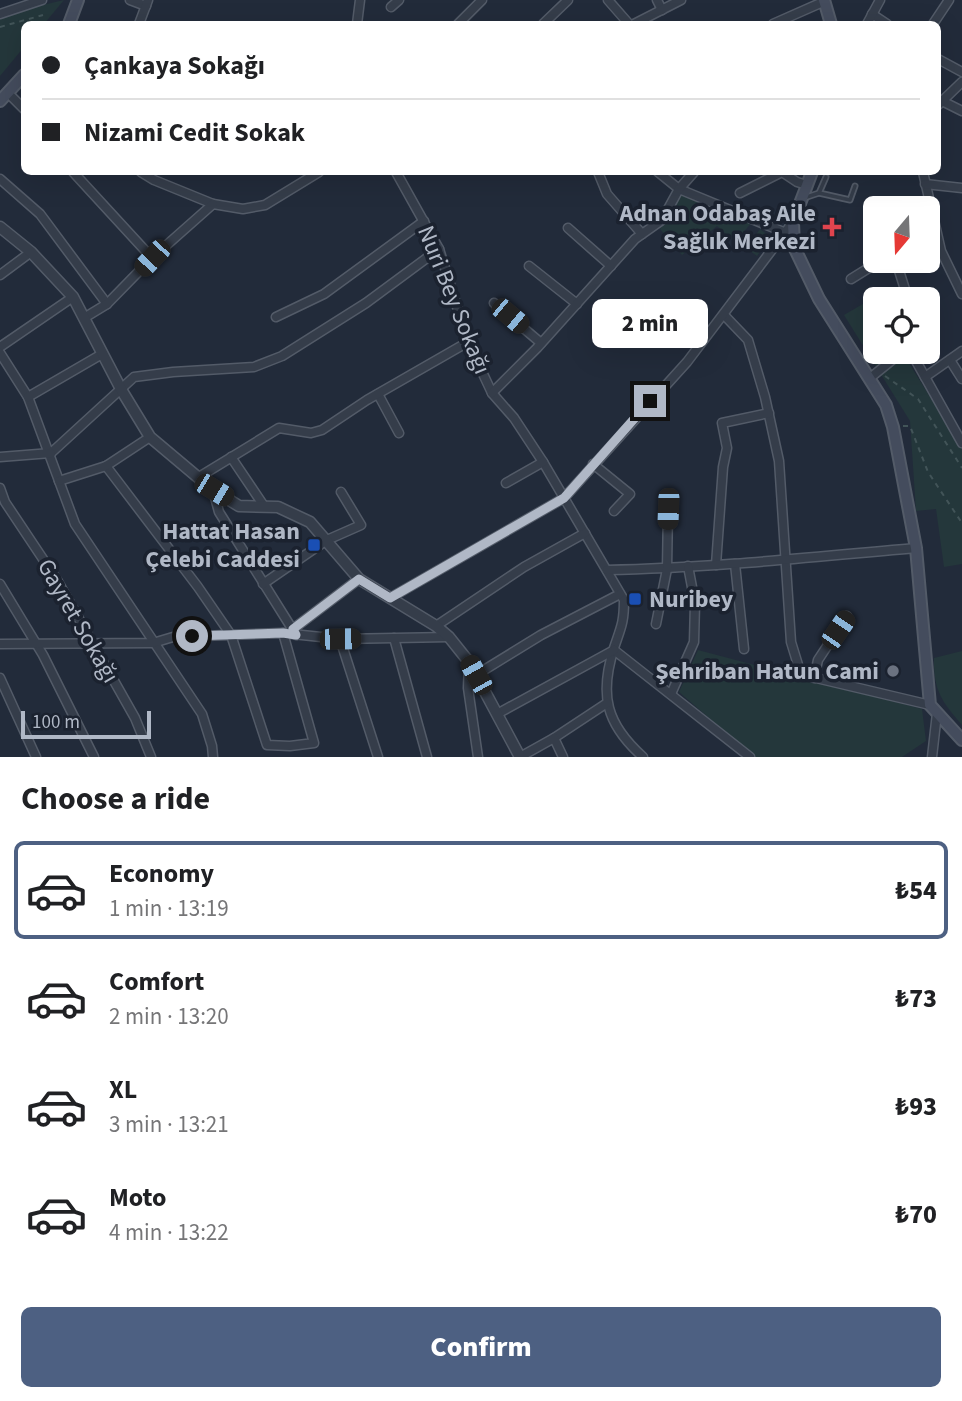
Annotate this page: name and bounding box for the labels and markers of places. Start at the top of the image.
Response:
place label: Adnan Odabaş Aile Sağlık Merkezi [619,196,816,259]
marker: Adnan Odabaş Aile Sağlık Merkezi [822,217,842,237]
place label: Hattat Hasan Çelebi Caddesi [145,514,300,577]
marker: Hattat Hasan Çelebi Caddesi [306,537,322,553]
place label: Nuribey [649,582,734,617]
marker: Nuribey [627,591,643,607]
place label: Şehriban Hatun Cami [655,654,879,689]
marker: Şehriban Hatun Cami [885,663,901,679]

